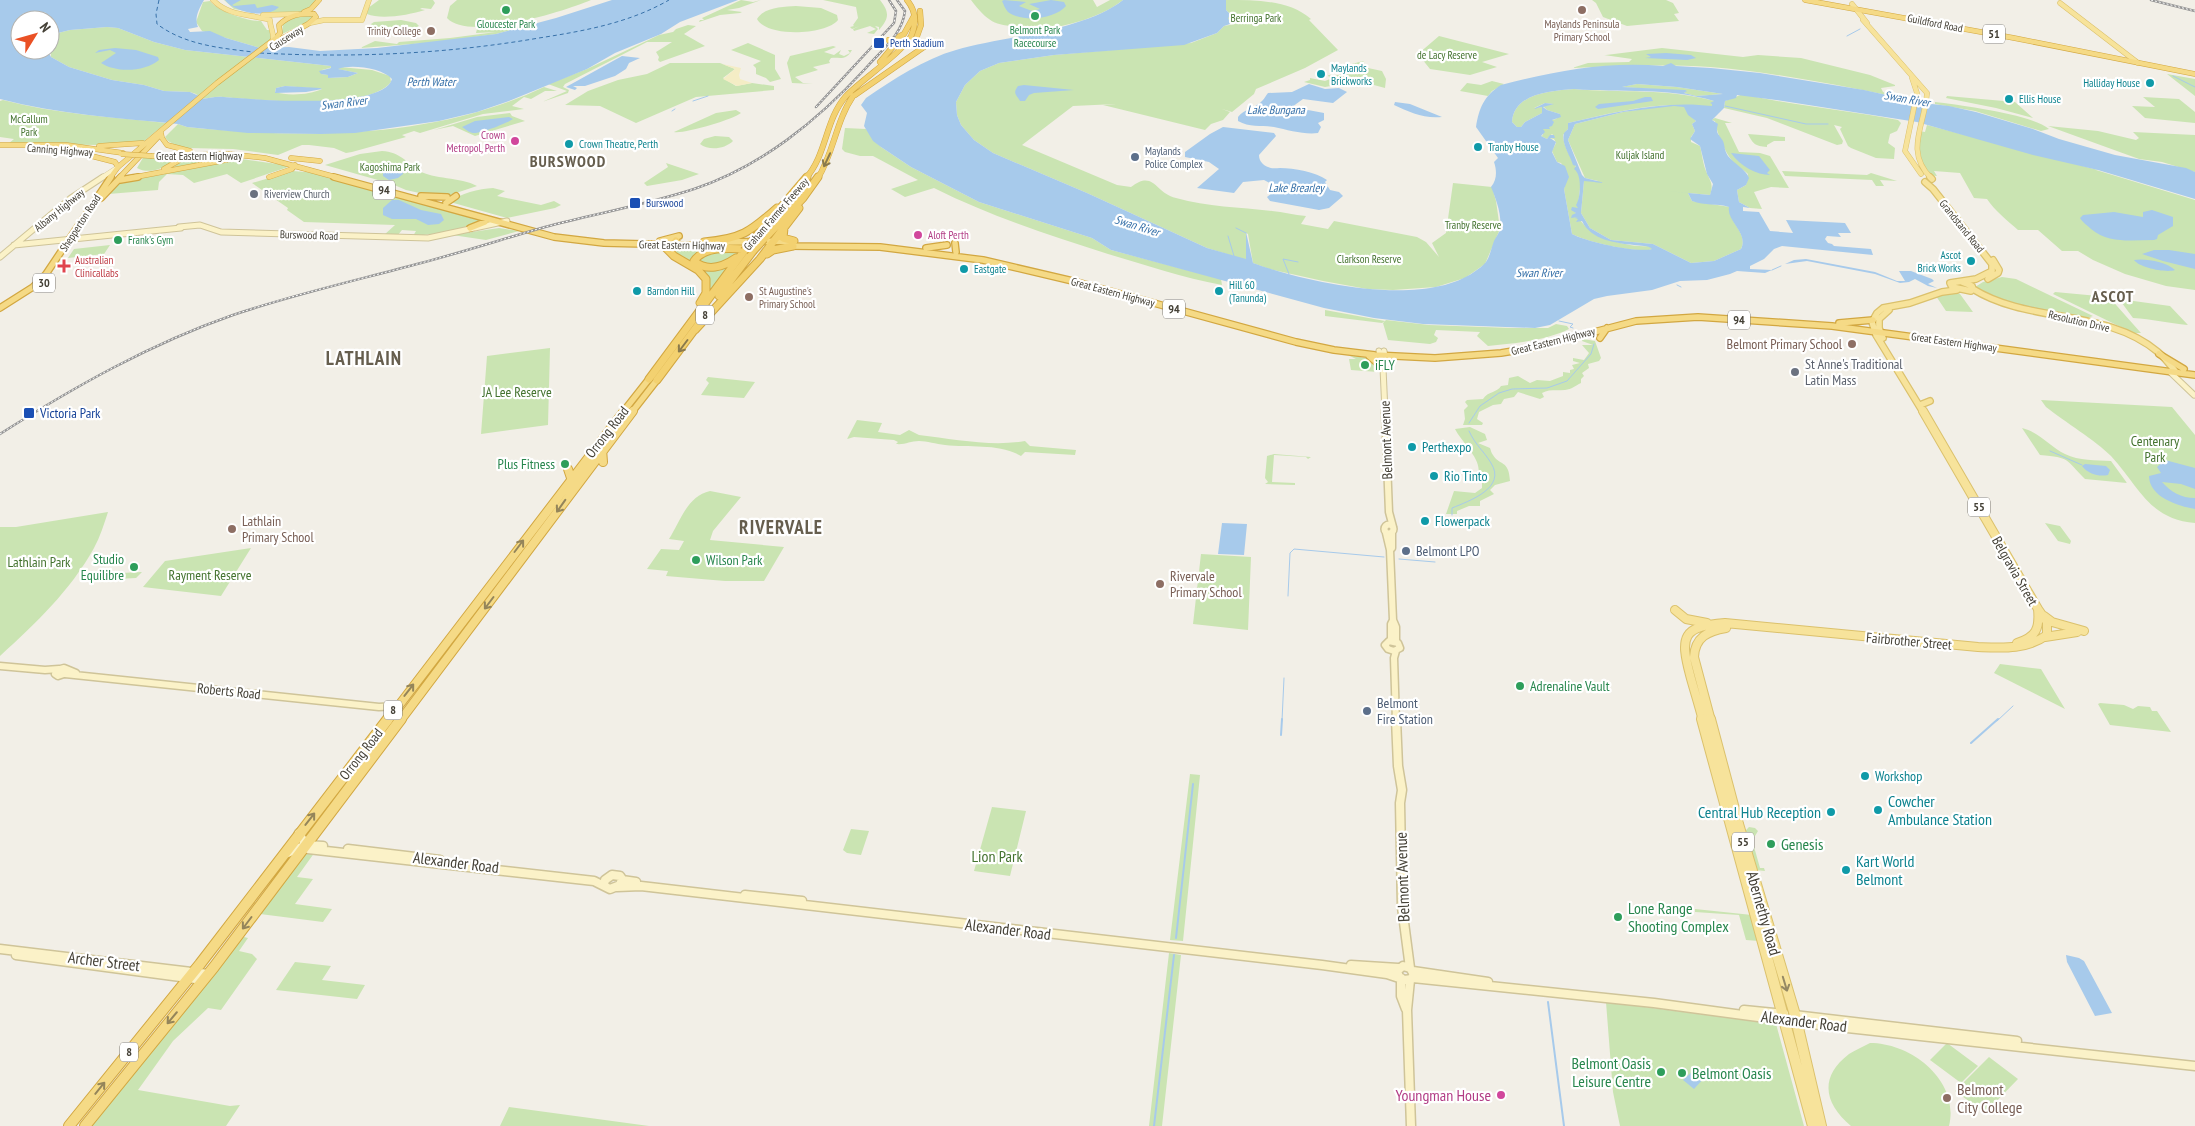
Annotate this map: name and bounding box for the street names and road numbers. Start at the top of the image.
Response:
street label: Guildford Road [1906,11,1964,35]
street label: Causeway [266,22,306,54]
road number: 51 [1983,24,2005,44]
street label: Canning Highway [27,141,94,159]
street label: Great Eastern Highway [156,149,243,163]
street label: Graham Farmer Freeway [741,174,812,253]
road number: 94 [373,180,395,200]
street label: Albany Highway [31,185,88,235]
street label: Shepperton Road [56,192,104,254]
street label: Grandstand Road [1936,197,1988,256]
street label: Burswood Road [280,227,339,243]
street label: Great Eastern Highway [639,237,726,253]
road number: 30 [33,274,55,292]
street label: Great Eastern Highway [1070,274,1157,310]
road number: 94 [1163,300,1185,318]
road number: 8 [696,306,714,324]
street label: Resolution Drive [2047,307,2111,335]
road number: 94 [1728,310,1750,330]
street label: Great Eastern Highway [1510,324,1597,358]
street label: Great Eastern Highway [1910,329,1998,355]
street label: Belmont Avenue [1376,400,1396,480]
street label: Orrong Road [581,403,633,461]
road number: 55 [1968,498,1990,516]
street label: Belgravia Street [1988,533,2042,609]
street label: Fairbrother Street [1865,628,1953,654]
street label: Roberts Road [196,679,262,703]
road number: 8 [384,700,402,720]
street label: Orrong Road [335,725,387,783]
street label: Belmont Avenue [1390,832,1414,922]
road number: 55 [1732,832,1754,852]
street label: Alexander Road [412,847,500,877]
street label: Abernethy Road [1742,869,1786,958]
street label: Alexander Road [964,914,1052,944]
street label: Archer Street [67,947,142,975]
street label: Alexander Road [1760,1006,1848,1036]
road number: 8 [120,1042,138,1062]

